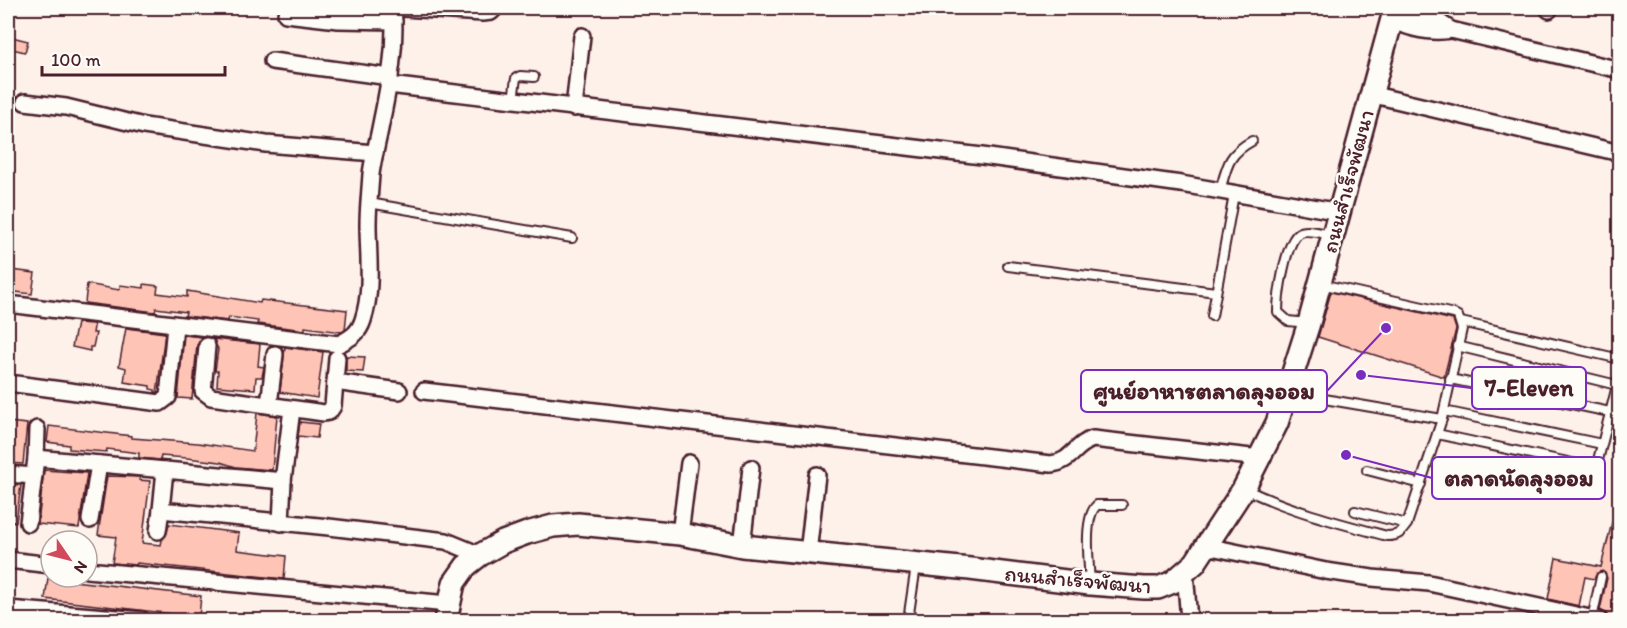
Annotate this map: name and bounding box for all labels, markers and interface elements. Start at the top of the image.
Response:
scale bar [42,39,225,77]
text: 100 m [51,49,101,71]
street label: ถนนสำเร็จพัฒนา [1315,106,1380,256]
callout: 7-Eleven [1472,367,1586,409]
callout: ศูนย์อาหารตลาดลุงออม [1081,370,1327,412]
text: 7-Eleven [1483,373,1574,402]
text: ศูนย์อาหารตลาดลุงออม [1093,376,1315,408]
callout: ตลาดนัดลุงออม [1432,457,1605,499]
text: ตลาดนัดลุงออม [1444,463,1594,495]
north arrow [39,529,99,589]
text: N [70,557,92,577]
street label: ถนนสำเร็จพัฒนา [1003,560,1153,599]

